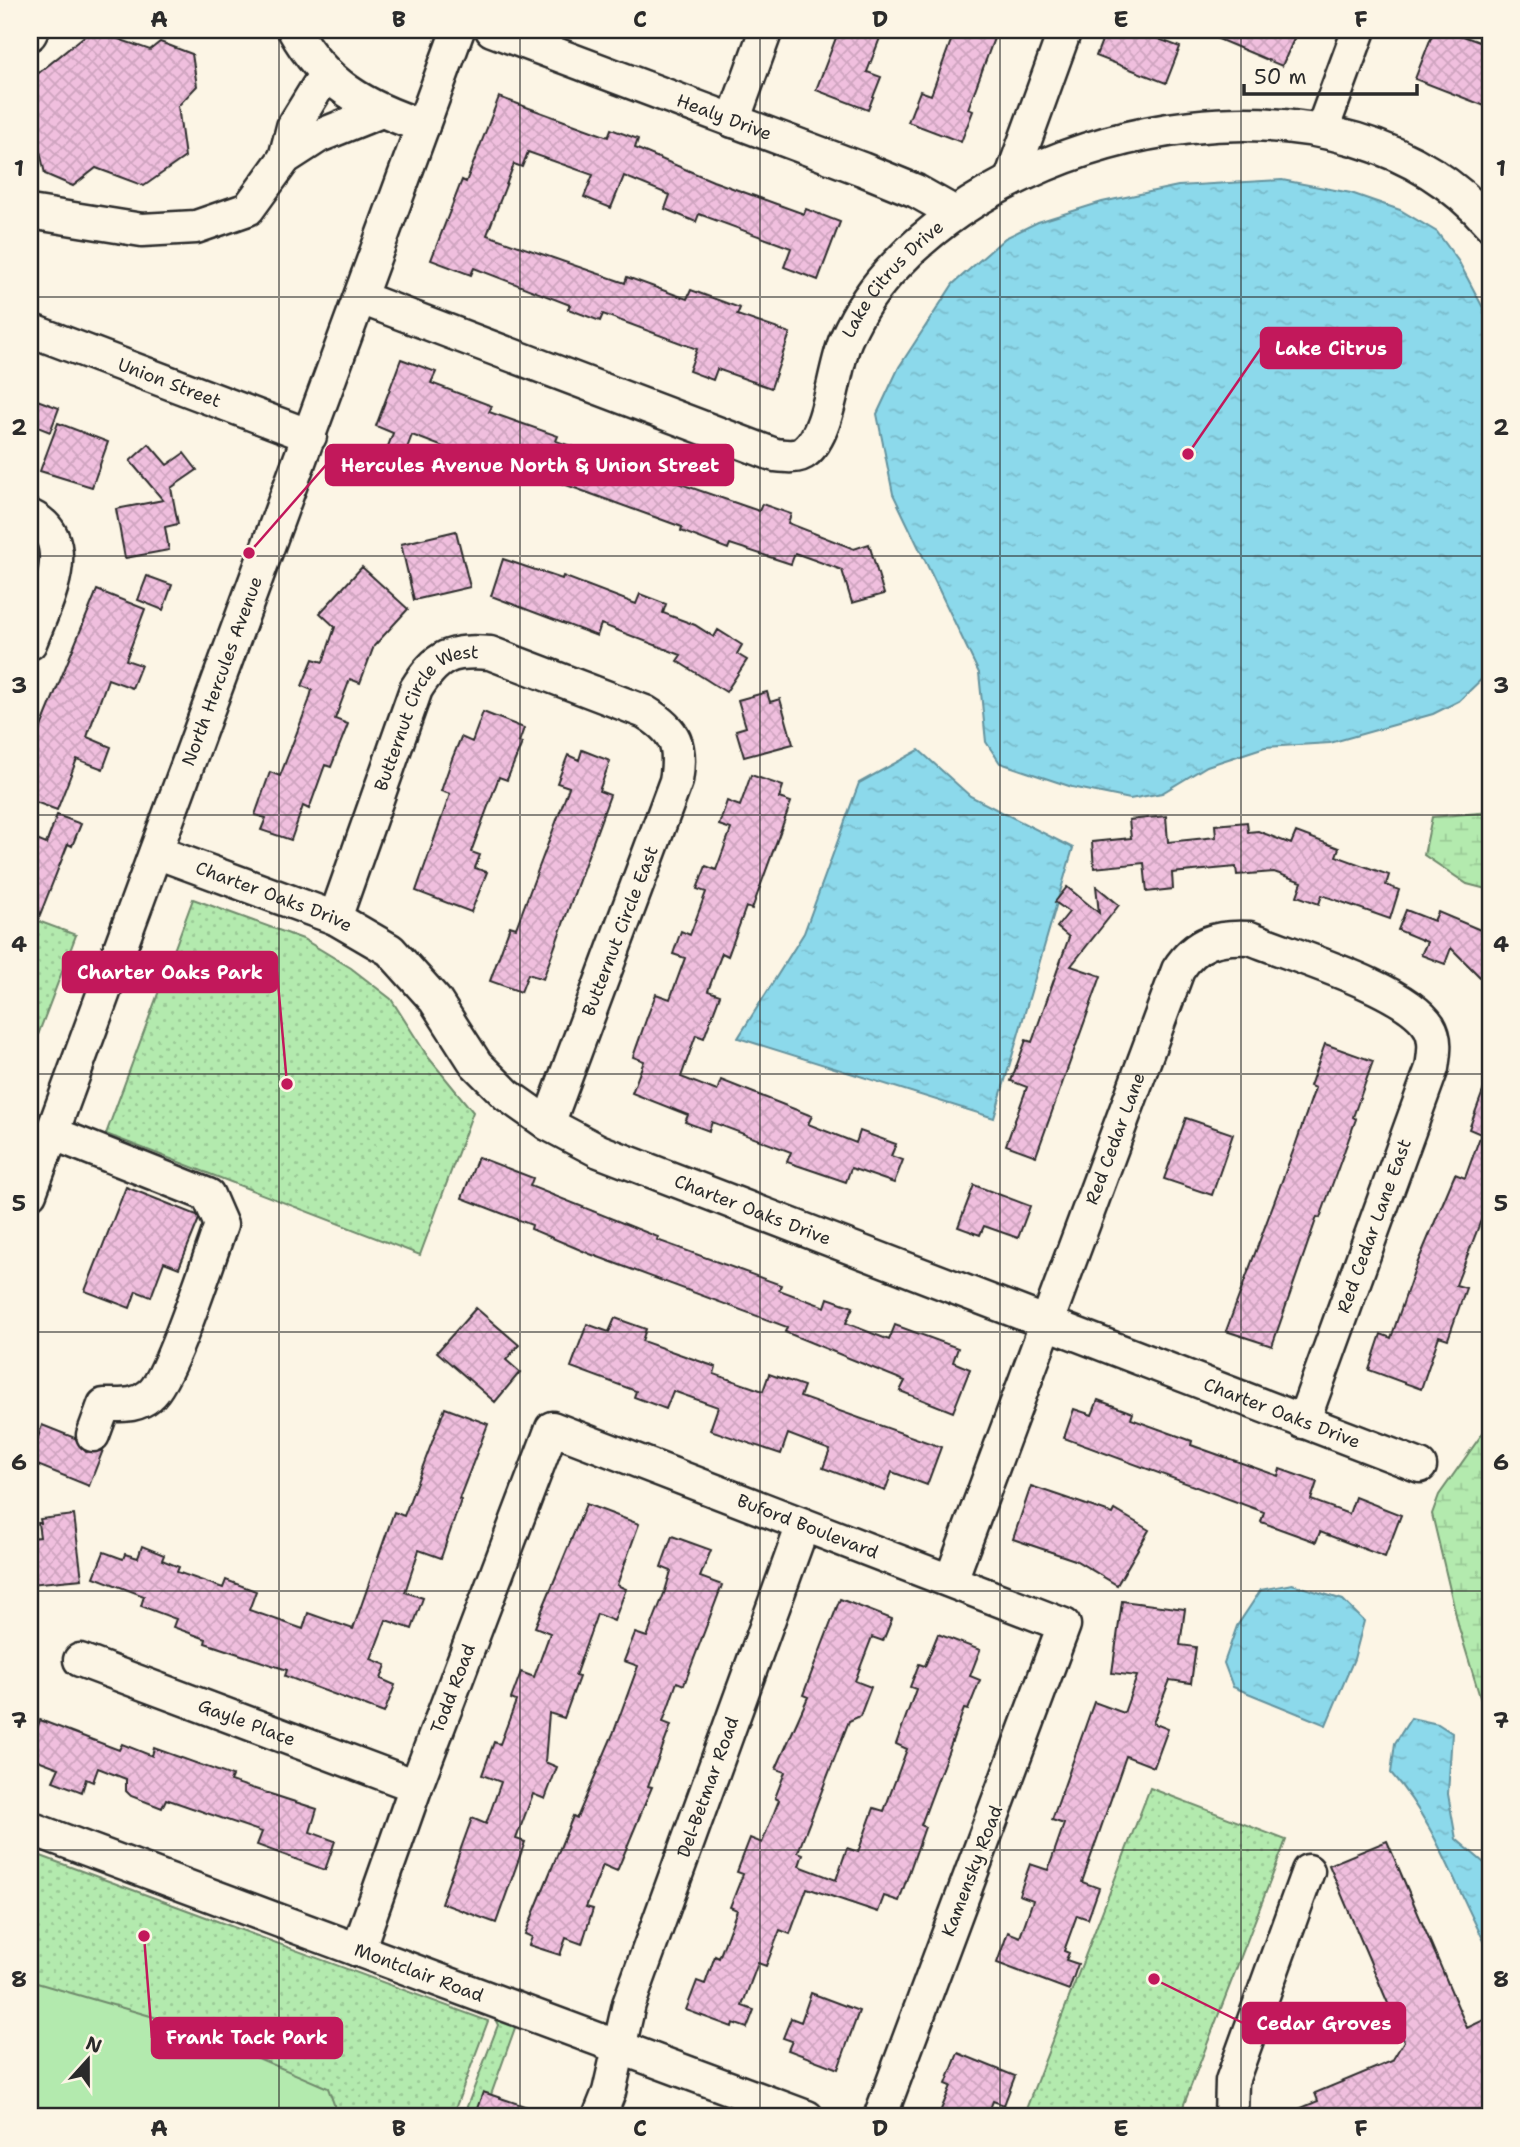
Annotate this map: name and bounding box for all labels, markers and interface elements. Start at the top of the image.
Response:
text: A [150,4,168,34]
text: B [392,4,406,34]
text: C [633,4,647,34]
text: D [872,4,888,34]
text: E [1113,4,1129,34]
text: F [1354,4,1368,34]
scale bar [1244,52,1417,96]
text: 50 m [1254,63,1307,91]
street label: Healy Drive [673,88,775,146]
text: 1 [14,153,24,183]
text: 1 [1496,153,1506,183]
street label: Lake Citrus Drive [836,215,948,342]
callout: Lake Citrus [1261,328,1401,368]
text: Lake Citrus [1275,336,1387,361]
street label: Union Street [114,352,225,413]
text: 2 [11,412,27,442]
text: 2 [1493,412,1509,442]
callout: Hercules Avenue North & Union Street [326,445,733,485]
text: Hercules Avenue North & Union Street [341,453,719,478]
street label: North Hercules Avenue [176,573,268,769]
street label: Butternut Circle West [369,640,479,794]
text: 3 [11,670,27,700]
text: 3 [1493,670,1509,700]
street label: Butternut Circle East [576,842,664,1020]
street label: Charter Oaks Drive [192,856,357,938]
text: 4 [11,929,27,959]
text: 4 [1493,929,1509,959]
callout: Charter Oaks Park [63,952,277,992]
text: Charter Oaks Park [77,960,263,985]
street label: Red Cedar Lane [1080,1069,1151,1208]
street label: Red Cedar Lane East [1331,1135,1417,1316]
street label: Charter Oaks Drive [671,1169,834,1251]
text: 5 [12,1188,26,1218]
text: 5 [1494,1188,1508,1218]
street label: Charter Oaks Drive [1200,1372,1364,1454]
text: 6 [11,1447,27,1477]
text: 6 [1493,1447,1509,1477]
street label: Buford Boulevard [734,1488,882,1564]
street label: Todd Road [425,1641,481,1737]
street label: Gayle Place [195,1693,299,1752]
text: 7 [11,1705,27,1735]
text: 7 [1493,1705,1509,1735]
street label: Del-Betmar Road [671,1713,744,1861]
street label: Kamensky Road [936,1802,1008,1940]
street label: Montclair Road [351,1938,487,2008]
text: 8 [11,1964,27,1994]
text: 8 [1493,1964,1509,1994]
callout: Cedar Groves [1243,2003,1405,2043]
text: Cedar Groves [1257,2011,1391,2036]
callout: Frank Tack Park [152,2018,342,2058]
north arrow [52,2024,122,2094]
text: Frank Tack Park [166,2025,328,2050]
text: N [82,2030,105,2059]
text: A [150,2113,168,2143]
text: B [392,2113,406,2143]
text: C [633,2113,647,2143]
text: D [872,2113,888,2143]
text: E [1113,2113,1129,2143]
text: F [1354,2113,1368,2143]

